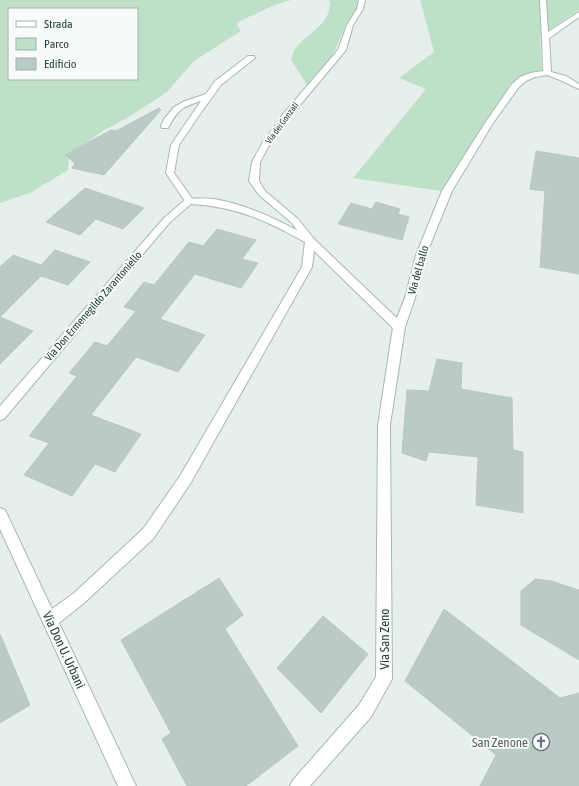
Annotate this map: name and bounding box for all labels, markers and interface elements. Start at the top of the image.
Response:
legend [8,8,138,80]
text: Strada [44,17,73,31]
text: Parco [44,37,69,51]
text: Edificio [44,57,77,71]
street label: Via dei Gonzati [264,100,300,146]
street label: Via del ballo [405,244,431,296]
street label: Via Don Ermenegildo Zarantoniello [42,249,144,363]
street label: Via Don U. Urbani [40,609,88,691]
street label: Via San Zeno [377,609,392,669]
church icon: San Zenone [531,732,551,752]
place label: San Zenone [472,735,528,750]

